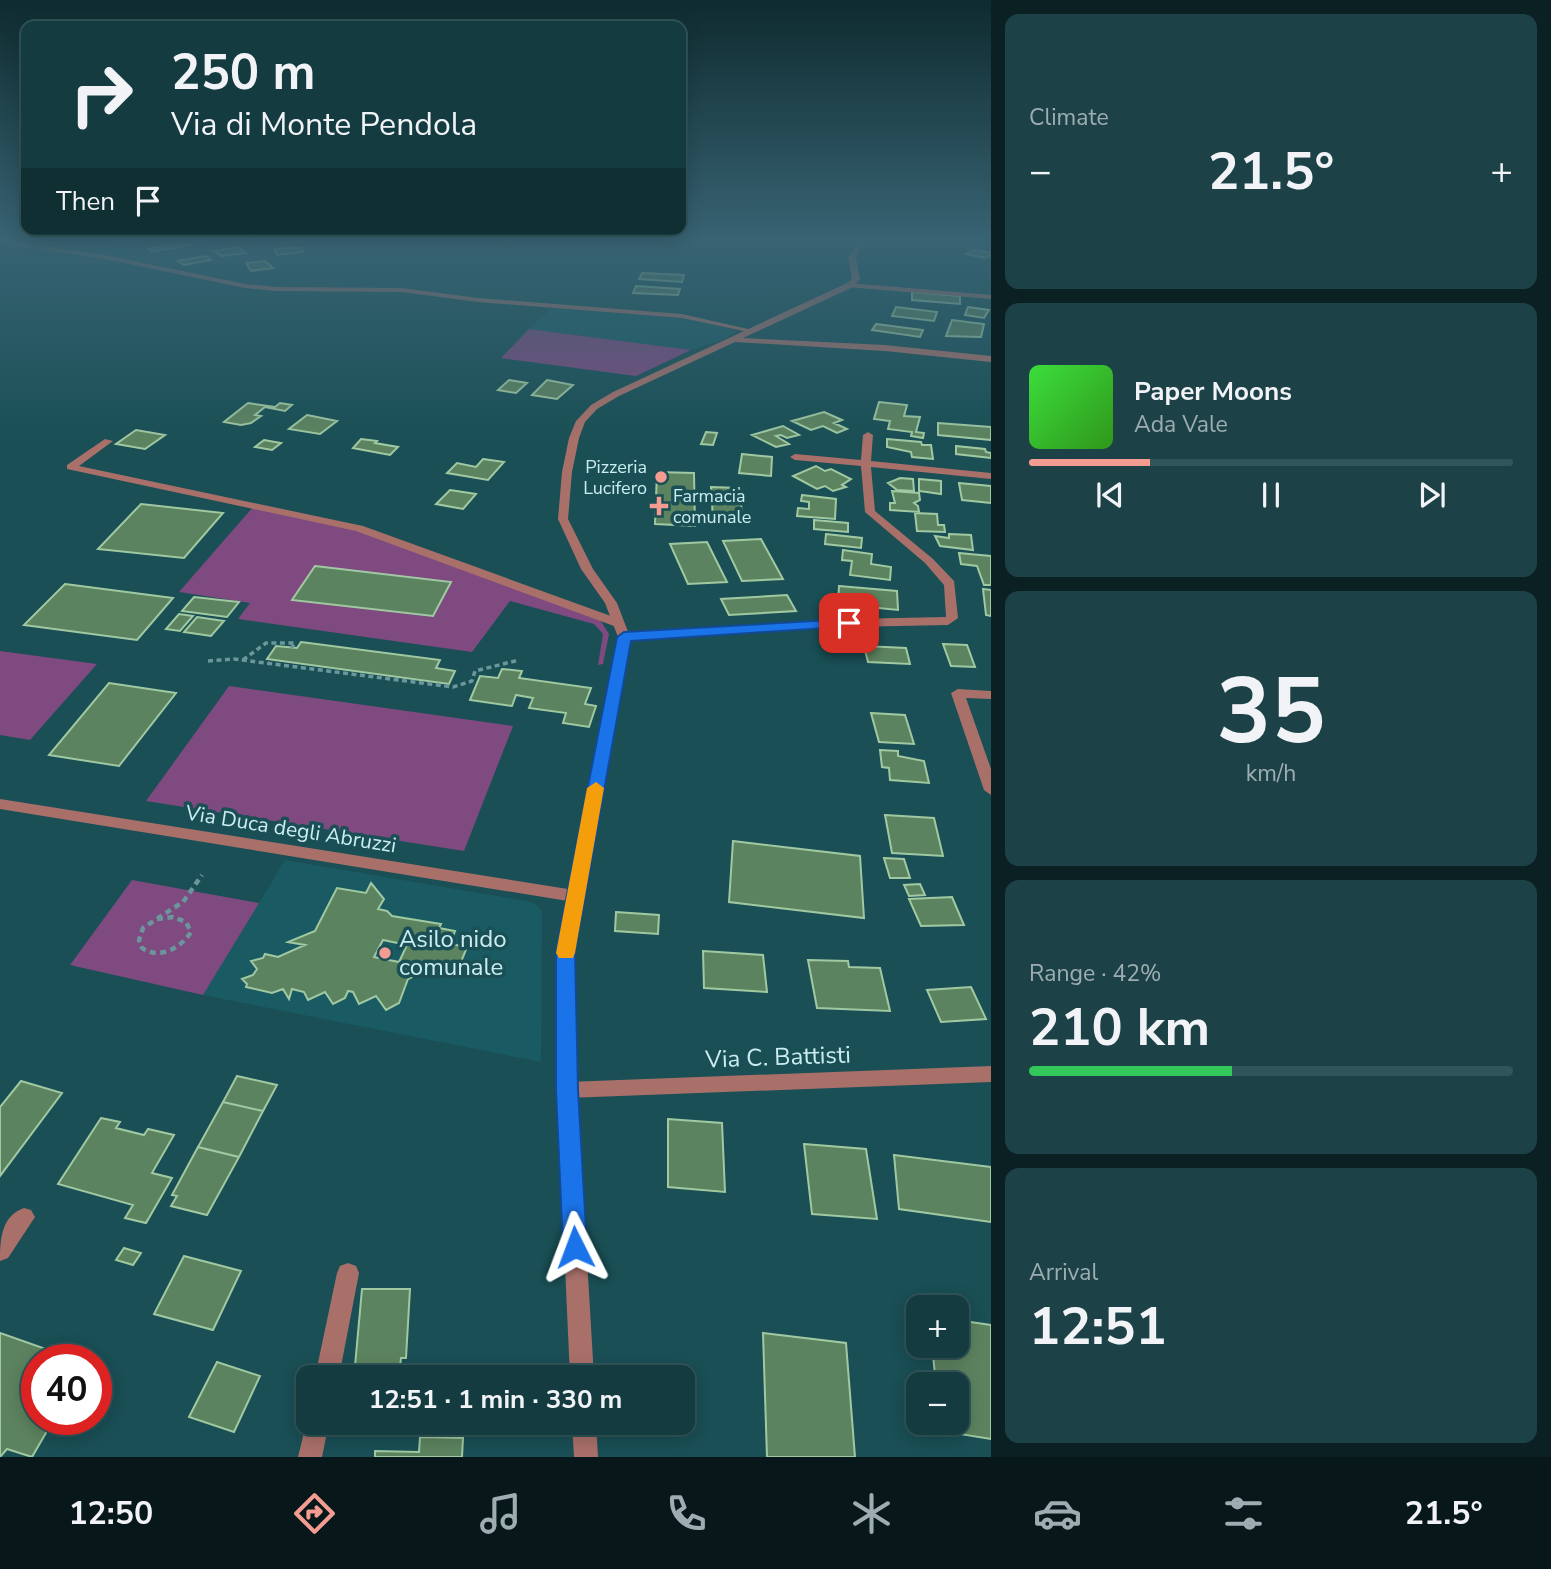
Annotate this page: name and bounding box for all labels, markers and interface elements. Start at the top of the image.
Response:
text: 250 m [171,39,315,106]
icon: right [56,49,147,140]
text: Climate [1029,102,1109,133]
text: Via di Monte Pendola [171,103,477,146]
text: 21.5° [1208,136,1334,207]
text: − [1029,146,1052,197]
text: + [1490,146,1513,197]
icon: arrive [129,182,167,220]
text: Then [56,184,115,219]
text: Paper Moons [1134,374,1292,409]
text: Ada Vale [1134,409,1228,440]
place label: Pizzeria Lucifero [583,455,647,500]
marker: Pizzeria Lucifero [653,469,669,485]
icon: previous [1091,476,1129,514]
icon: pause [1252,476,1290,514]
icon: next [1413,476,1451,514]
place label: Farmacia comunale [673,484,751,529]
marker: Farmacia comunale [651,498,667,514]
pin [819,593,879,653]
icon: arrive [830,604,868,642]
text: 35 [1216,650,1326,774]
text: km/h [1246,758,1296,789]
street label: Via Duca degli Abruzzi [183,798,398,859]
place label: Asilo nido comunale [399,923,507,983]
marker: Asilo nido comunale [377,945,393,961]
text: Range · 42% [1029,958,1161,989]
text: 210 km [1029,992,1210,1063]
street label: Via C. Battisti [704,1038,851,1076]
position arrow [538,1210,612,1284]
text: Arrival [1029,1257,1098,1288]
text: 12:51 [1029,1291,1167,1362]
map controls [906,1295,969,1435]
button: + [906,1295,969,1358]
speed limit sign: 40 [21,1344,112,1435]
button: − [906,1372,969,1435]
text: 12:51 · 1 min · 330 m [369,1382,622,1417]
icon: directions [290,1489,339,1538]
icon: music [476,1489,525,1538]
icon: phone [662,1489,711,1538]
icon: climate [847,1489,896,1538]
icon: car [1033,1489,1082,1538]
icon: filters [1219,1489,1268,1538]
text: 12:50 [68,1492,153,1535]
text: 21.5° [1405,1492,1483,1535]

